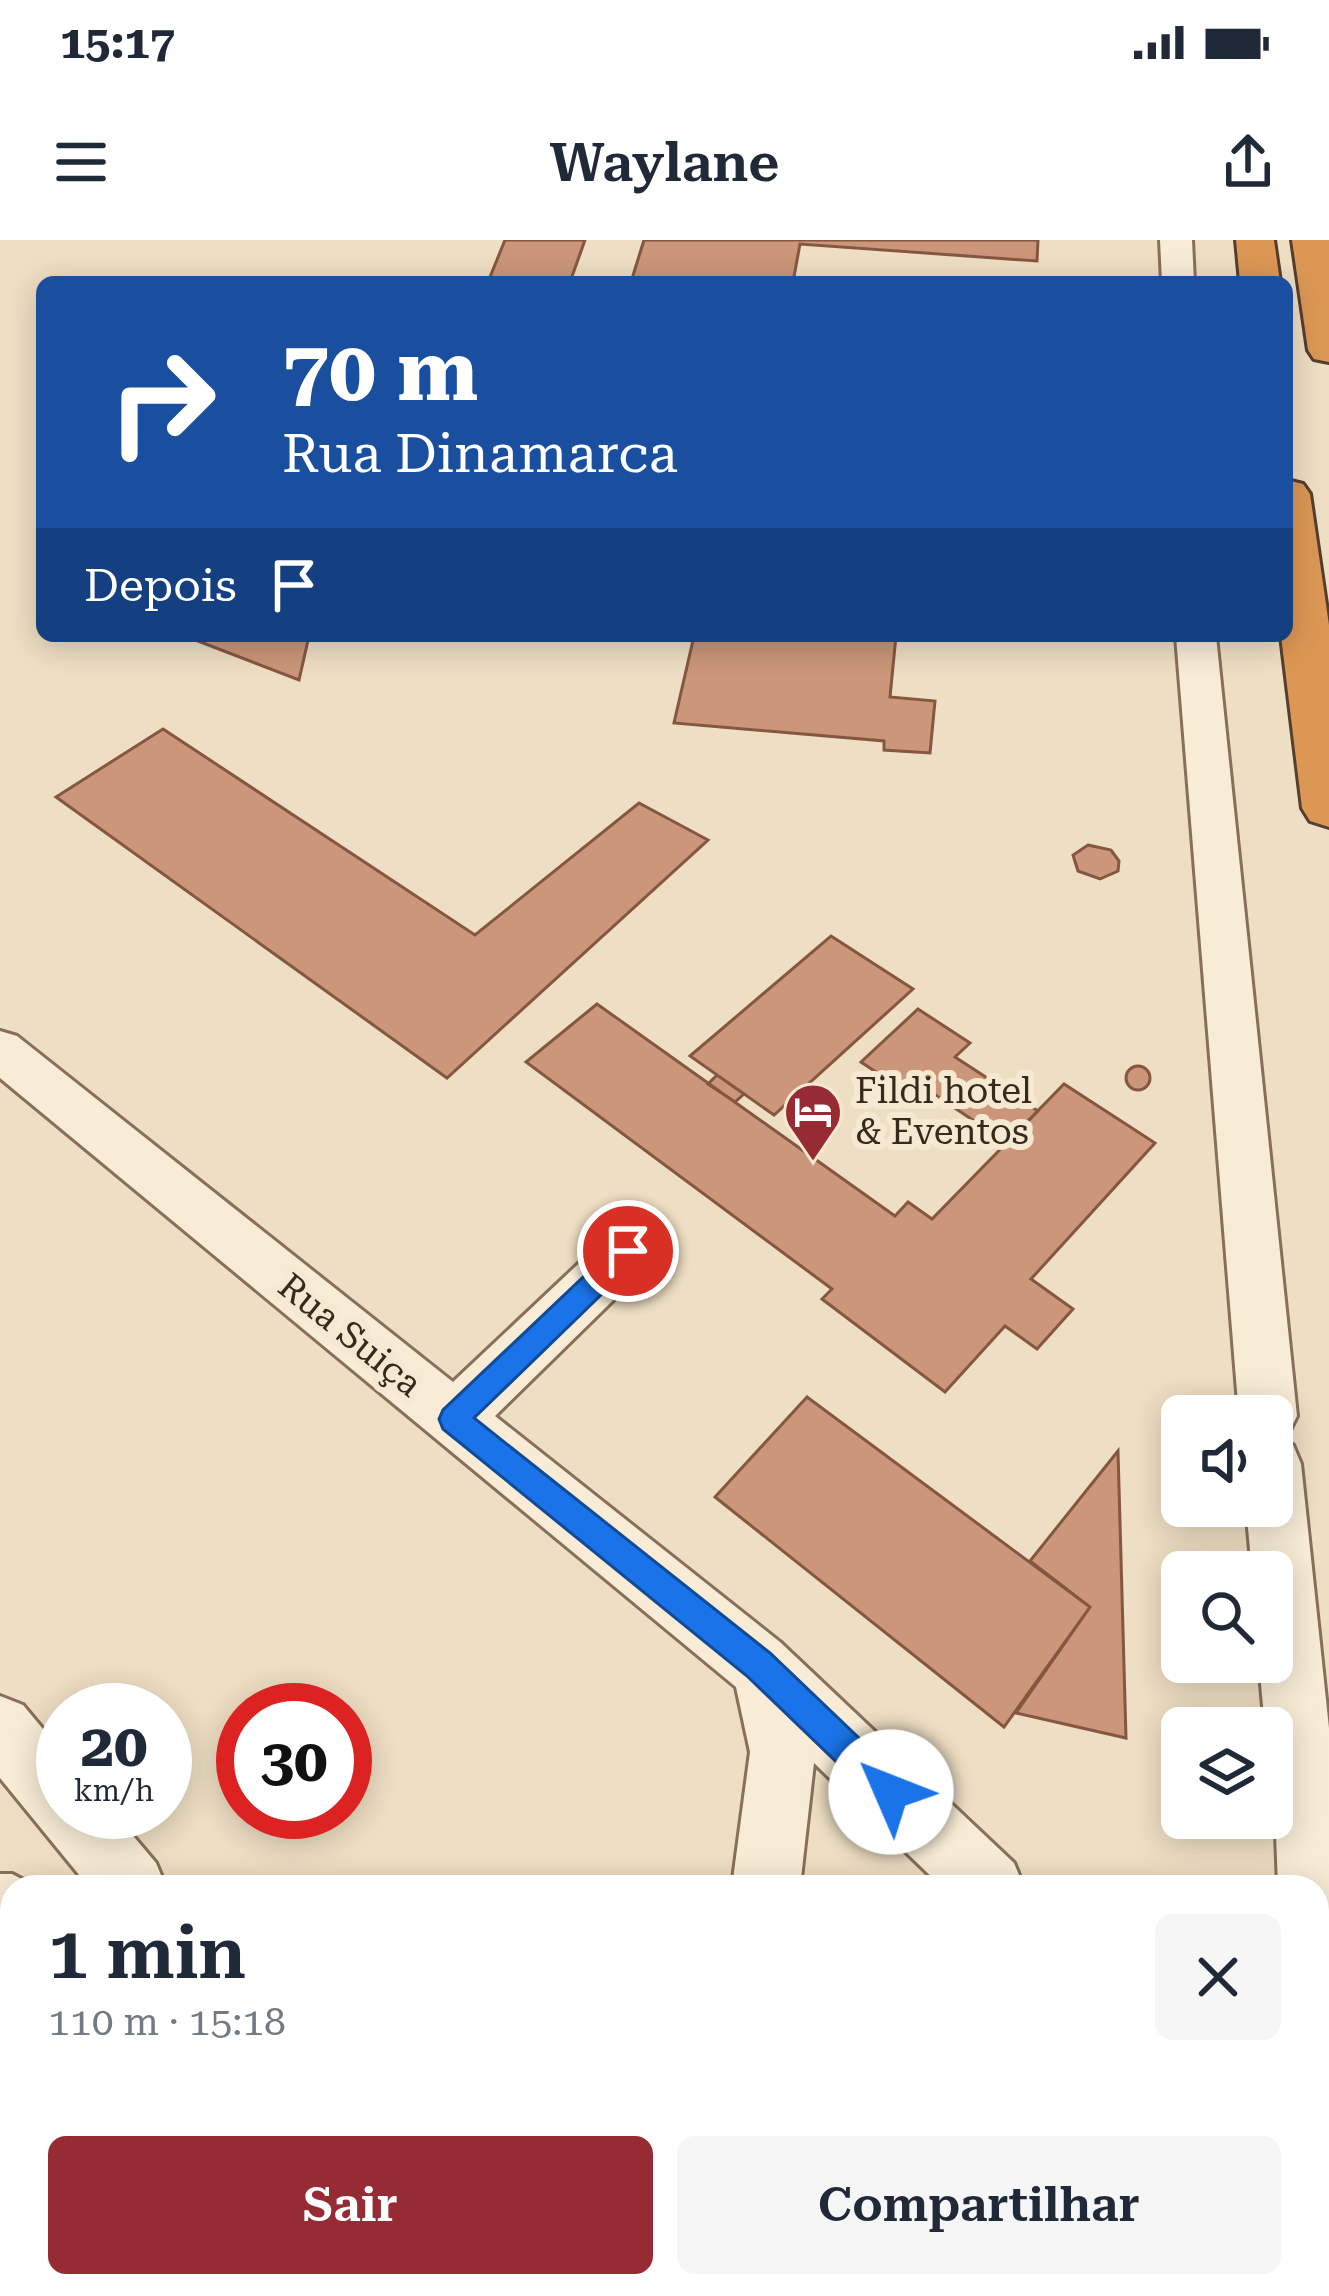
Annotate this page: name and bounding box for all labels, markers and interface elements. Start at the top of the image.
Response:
text: 15:17 [60,16,175,69]
icon: menu [48,129,114,195]
icon: share [1215,129,1281,195]
text: Waylane [550,131,779,194]
text: 70 m [282,322,478,420]
icon: right [84,324,240,480]
text: Rua Dinamarca [282,422,678,485]
icon: arrive [261,552,327,618]
text: Depois [84,559,237,612]
place label: Fildi hotel & Eventos [855,1070,1032,1153]
hotel icon: Fildi hotel & Eventos [782,1081,844,1163]
pin [577,1200,679,1302]
icon: arrive [595,1218,661,1284]
street label: Rua Suiça [270,1265,430,1406]
map controls [1161,1395,1293,1839]
button: sound [1161,1395,1293,1527]
button: search [1161,1551,1293,1683]
speed limit sign: 30 [216,1683,372,1839]
button: layers [1161,1707,1293,1839]
text: 20 [80,1710,148,1781]
position arrow [828,1729,954,1855]
text: km/h [74,1773,154,1808]
text: 1 min [48,1911,246,1996]
button: close [1155,1914,1281,2040]
text: 110 m · 15:18 [48,1999,286,2045]
button: Sair [48,2136,653,2274]
button: Compartilhar [677,2136,1281,2274]

